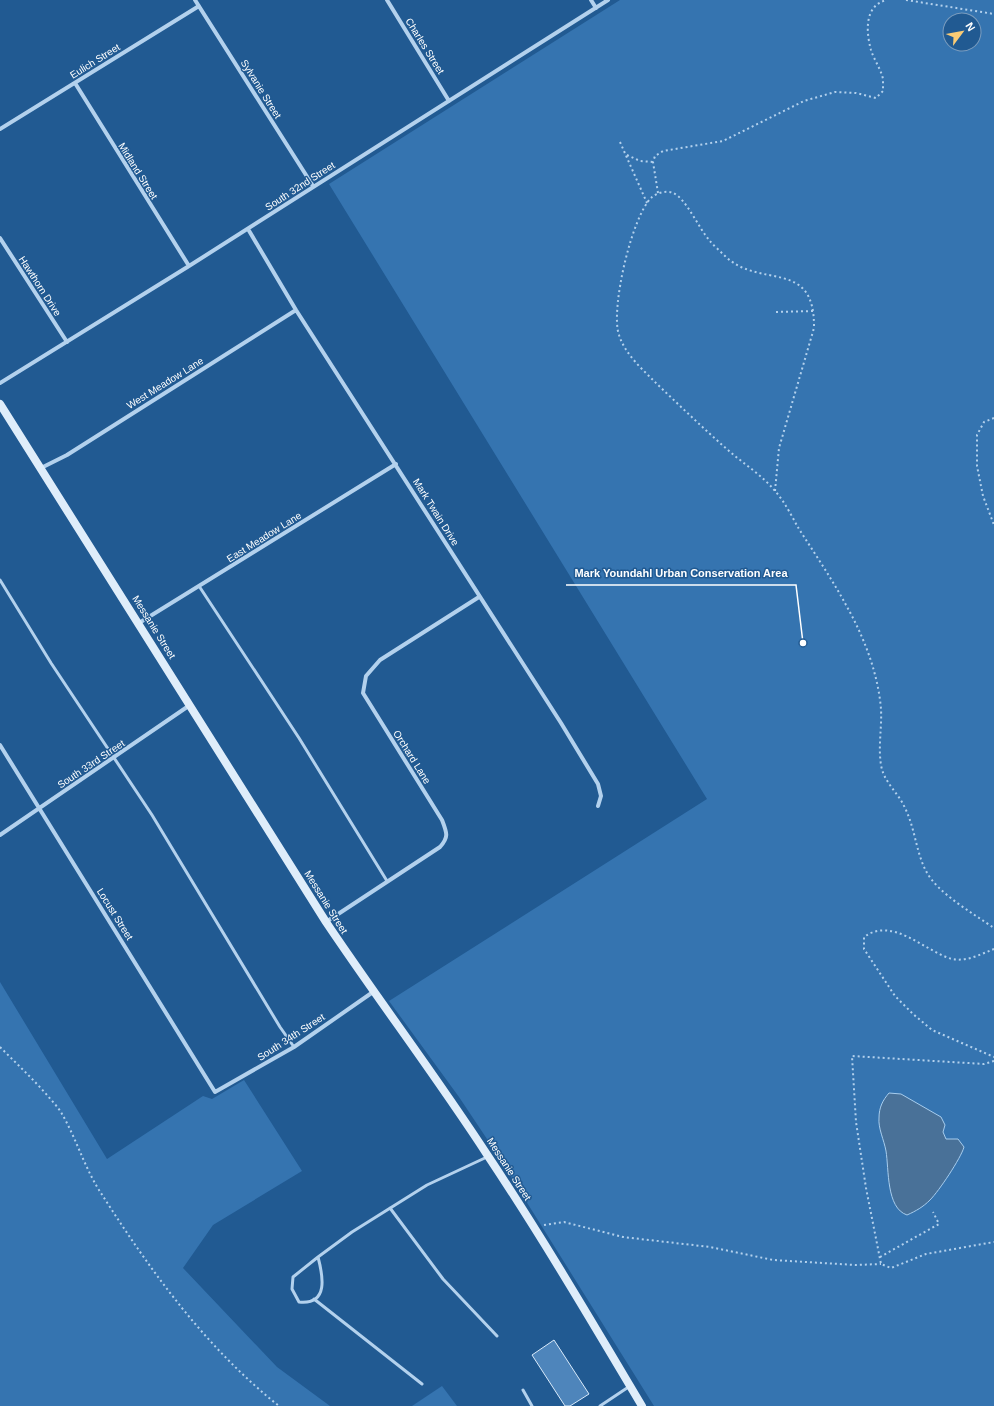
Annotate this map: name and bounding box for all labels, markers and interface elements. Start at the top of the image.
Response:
north arrow [942,12,982,52]
street label: Charles Street [403,16,447,76]
text: N [963,20,978,33]
street label: Eulich Street [68,41,122,81]
street label: Sylvanie Street [239,58,284,121]
street label: Midland Street [116,141,160,201]
street label: South 32nd Street [263,159,337,213]
street label: Hawthorn Drive [17,254,64,318]
street label: West Meadow Lane [125,355,206,411]
street label: Mark Twain Drive [411,476,461,548]
street label: East Meadow Lane [225,509,304,564]
callout: Mark Youndahl Urban Conservation Area [566,562,796,585]
text: Mark Youndahl Urban Conservation Area [574,567,788,579]
street label: Messanie Street [130,593,178,661]
street label: Orchard Lane [391,728,433,786]
street label: South 33rd Street [55,737,127,790]
street label: Messanie Street [302,868,350,936]
street label: Locust Street [95,886,135,942]
street label: South 34th Street [255,1011,327,1063]
street label: Messanie Street [485,1136,533,1202]

